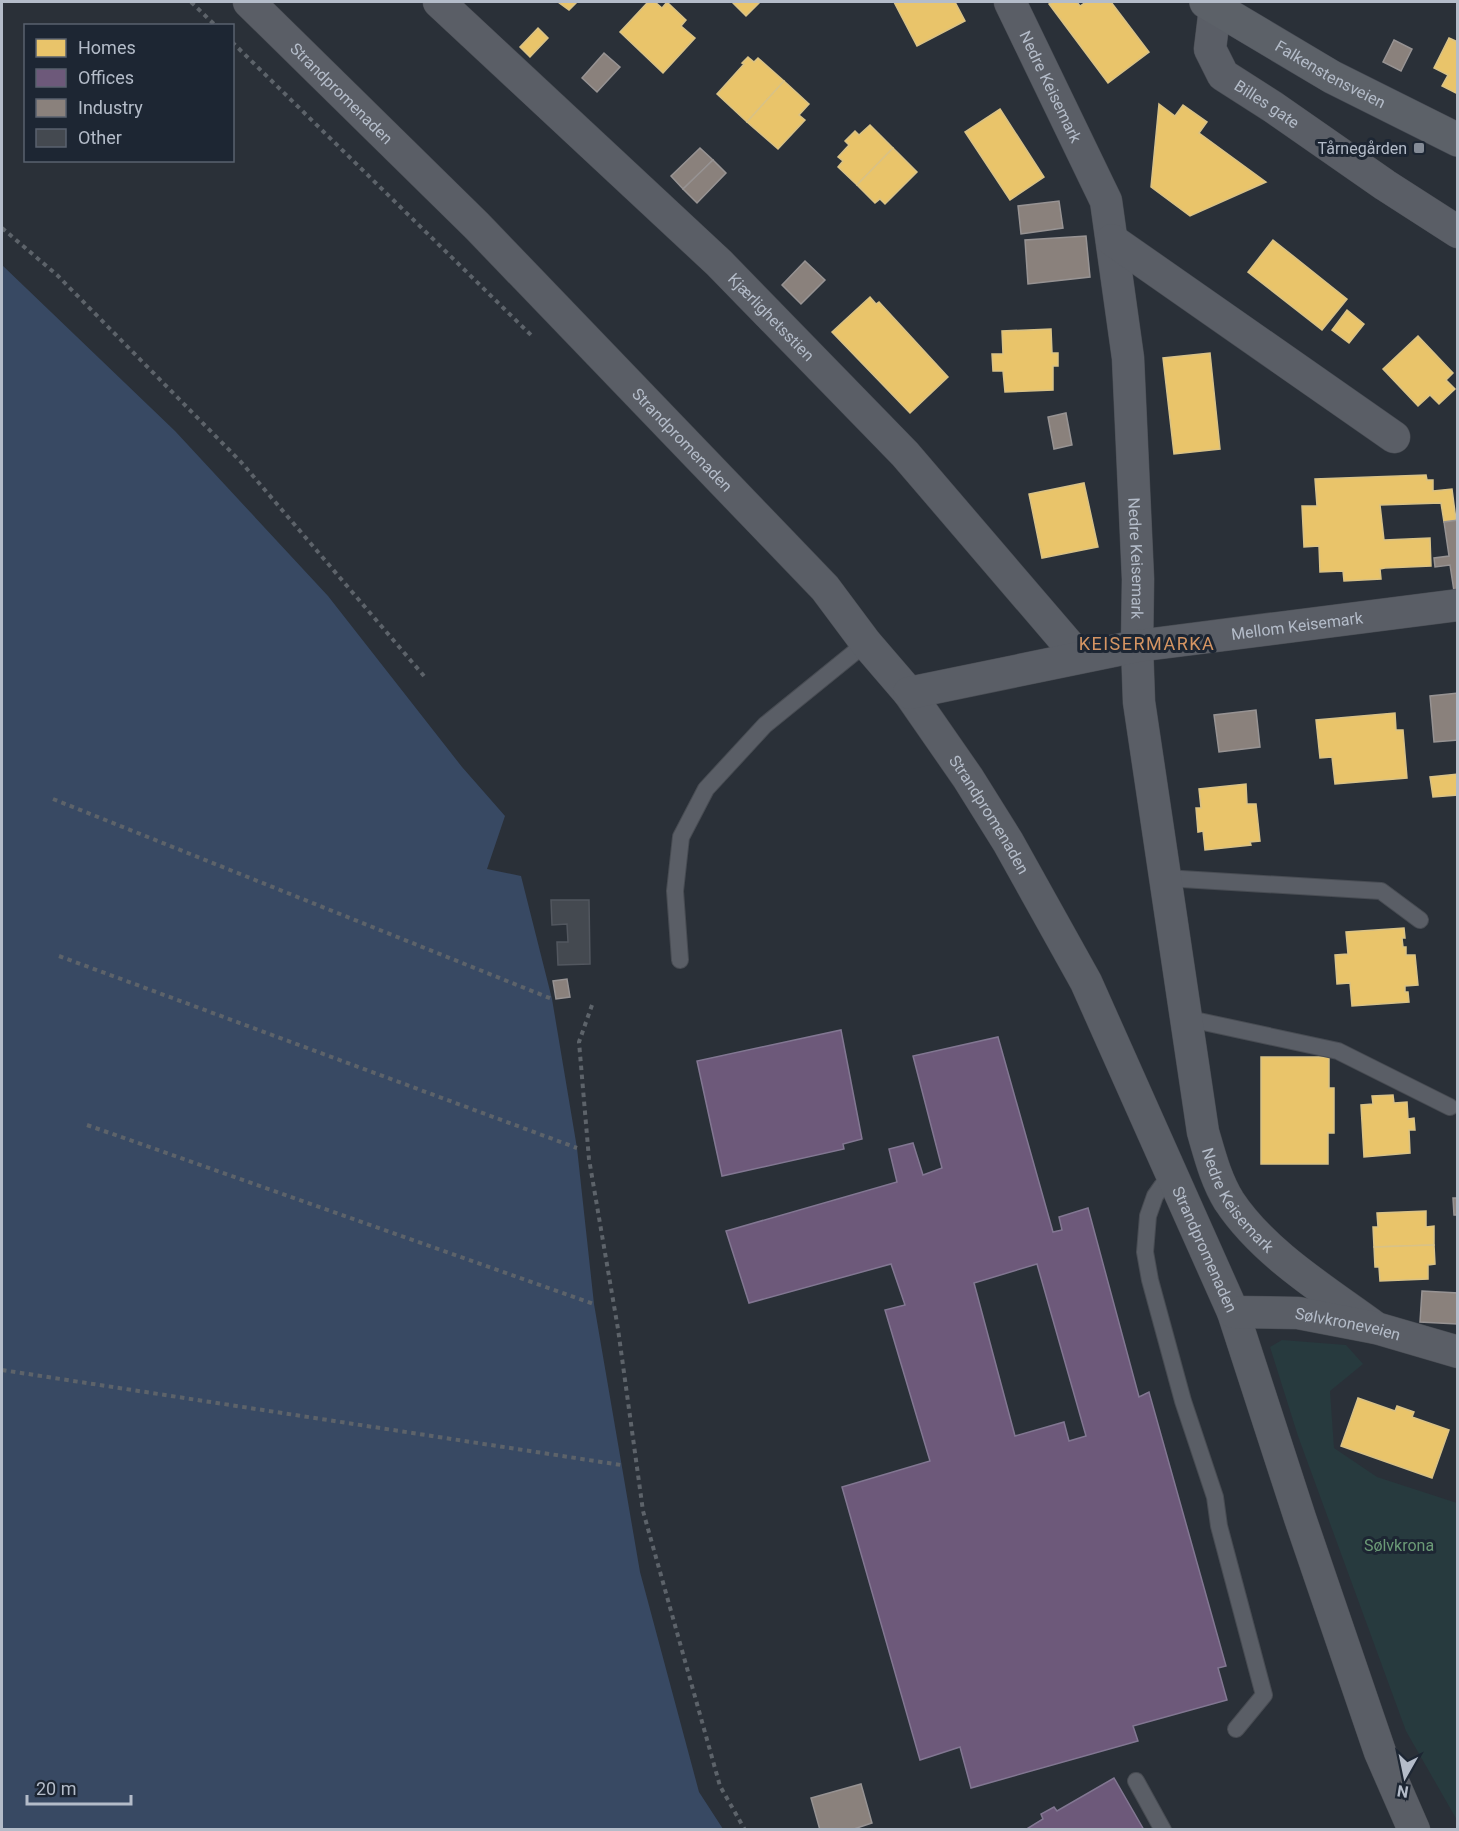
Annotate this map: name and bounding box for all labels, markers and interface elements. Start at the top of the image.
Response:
legend [24,24,234,162]
street label: Nedre Keisemark [1015,28,1086,147]
street label: Falkenstensveien [1272,36,1389,112]
text: Homes [78,37,136,58]
street label: Strandpromenaden [286,39,397,148]
text: Offices [78,67,134,88]
street label: Billes gate [1231,76,1303,132]
text: Industry [78,97,143,118]
text: Other [78,127,122,148]
place label: Tårnegården [1318,139,1407,158]
marker: Tårnegården [1412,141,1426,155]
street label: Kjærlighetsstien [724,269,818,365]
street label: Strandpromenaden [628,384,736,496]
street label: Nedre Keisemark [1124,497,1147,620]
street label: Mellom Keisemark [1230,608,1365,644]
district label: KEISERMARKA [1079,633,1215,654]
street label: Strandpromenaden [945,752,1033,877]
street label: Nedre Keisemark [1198,1145,1278,1257]
street label: Strandpromenaden [1168,1183,1241,1315]
street label: Sølvkroneveien [1293,1304,1403,1345]
park label: Sølvkrona [1364,1536,1434,1555]
north arrow [1375,1747,1435,1807]
scale bar [27,1768,130,1806]
text: 20 m [36,1778,76,1799]
text: N [1396,1781,1410,1802]

